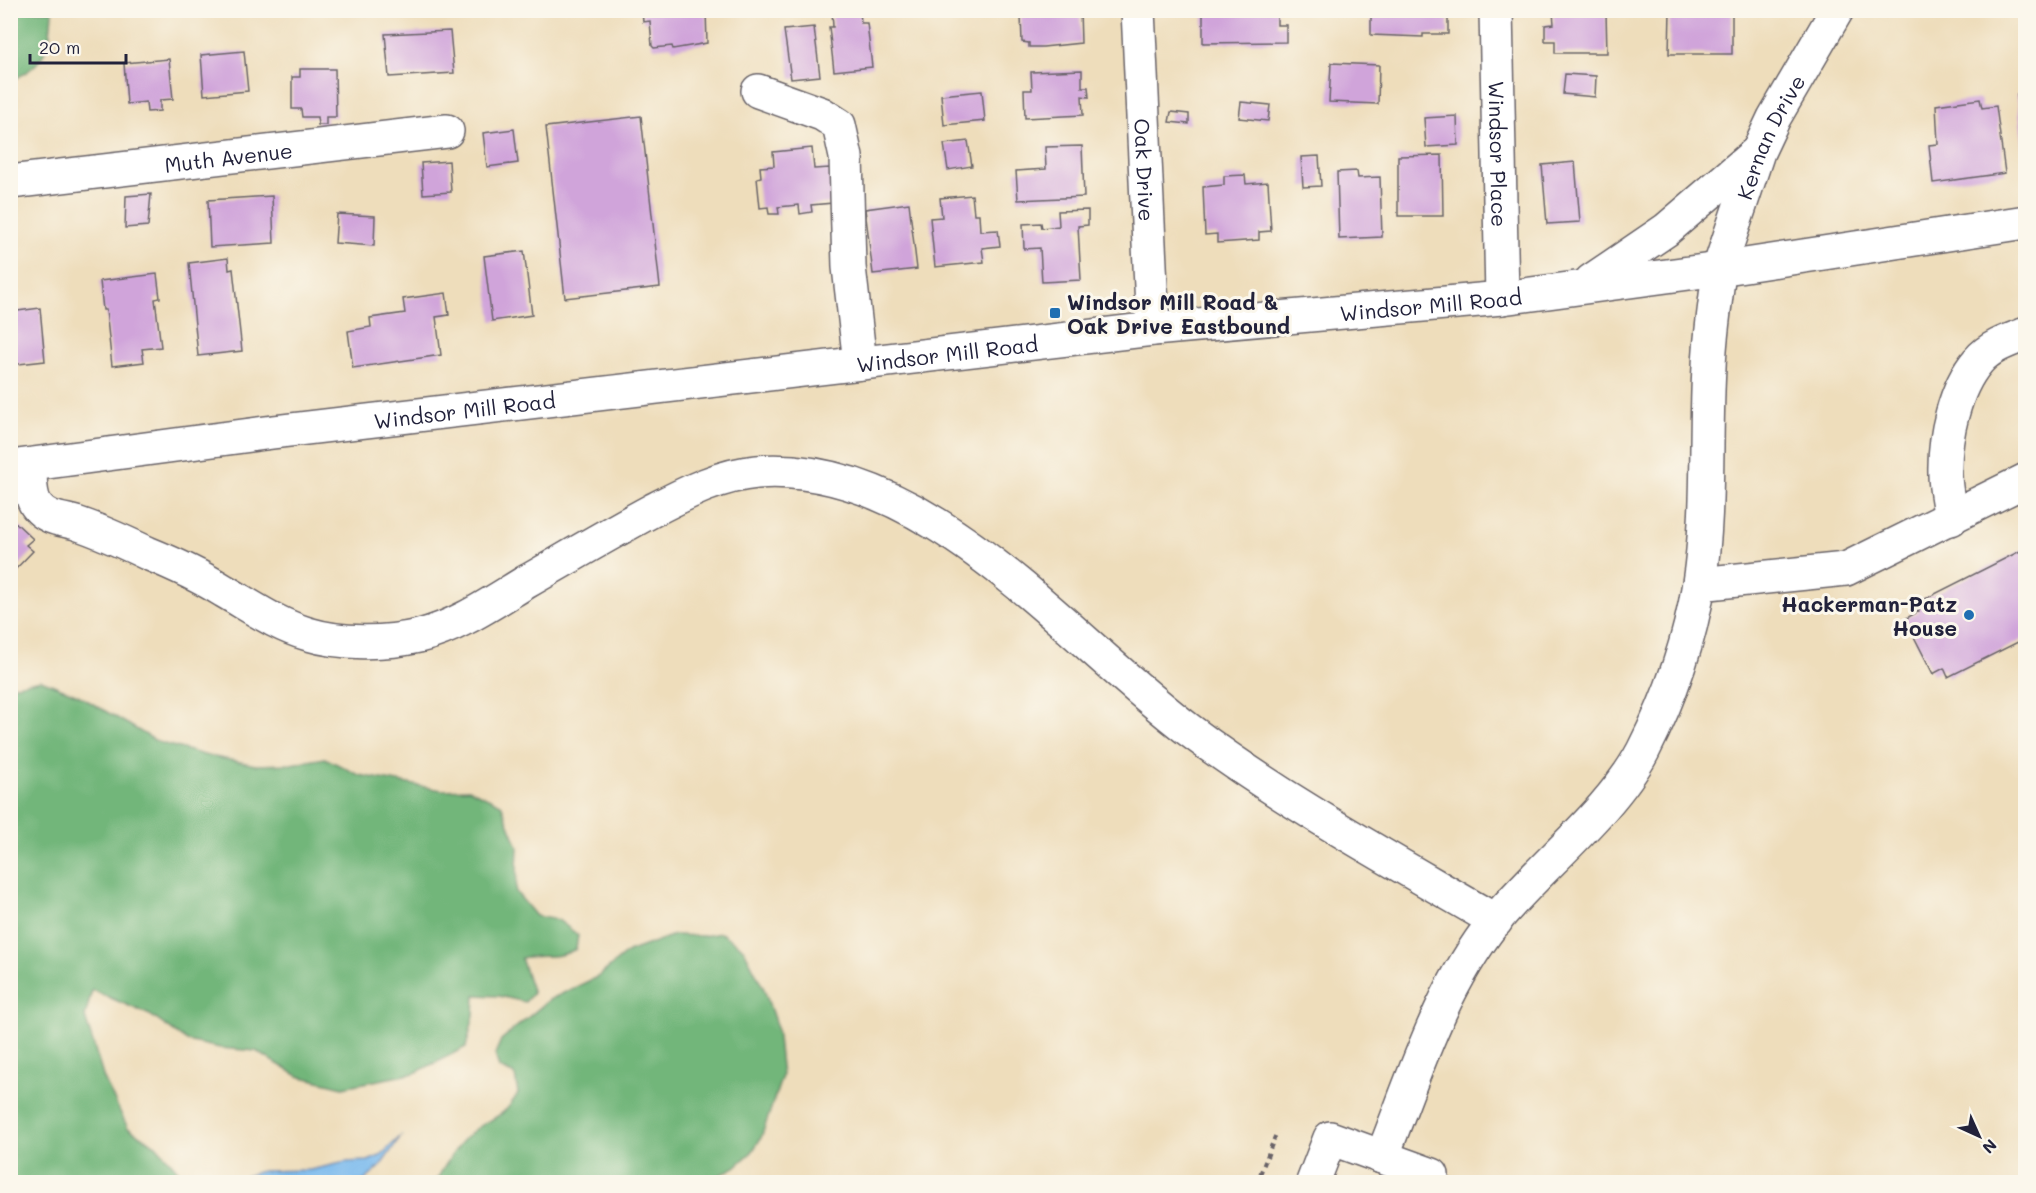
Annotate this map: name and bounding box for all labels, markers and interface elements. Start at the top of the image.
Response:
scale bar [30,27,126,65]
text: 20 m [39,35,80,59]
street label: Kernan Drive [1730,69,1810,203]
street label: Windsor Place [1484,81,1514,227]
street label: Oak Drive [1130,118,1161,222]
street label: Muth Avenue [163,136,294,177]
street label: Windsor Mill Road [1338,282,1523,326]
place label: Windsor Mill Road & Oak Drive Eastbound [1067,288,1290,339]
marker: Windsor Mill Road & Oak Drive Eastbound [1048,306,1062,320]
street label: Windsor Mill Road [855,329,1039,377]
street label: Windsor Mill Road [372,386,557,434]
place label: Hackerman-Patz House [1781,590,1957,641]
marker: Hackerman-Patz House [1962,608,1976,622]
north arrow [1949,1106,2009,1166]
text: N [1978,1135,2002,1159]

